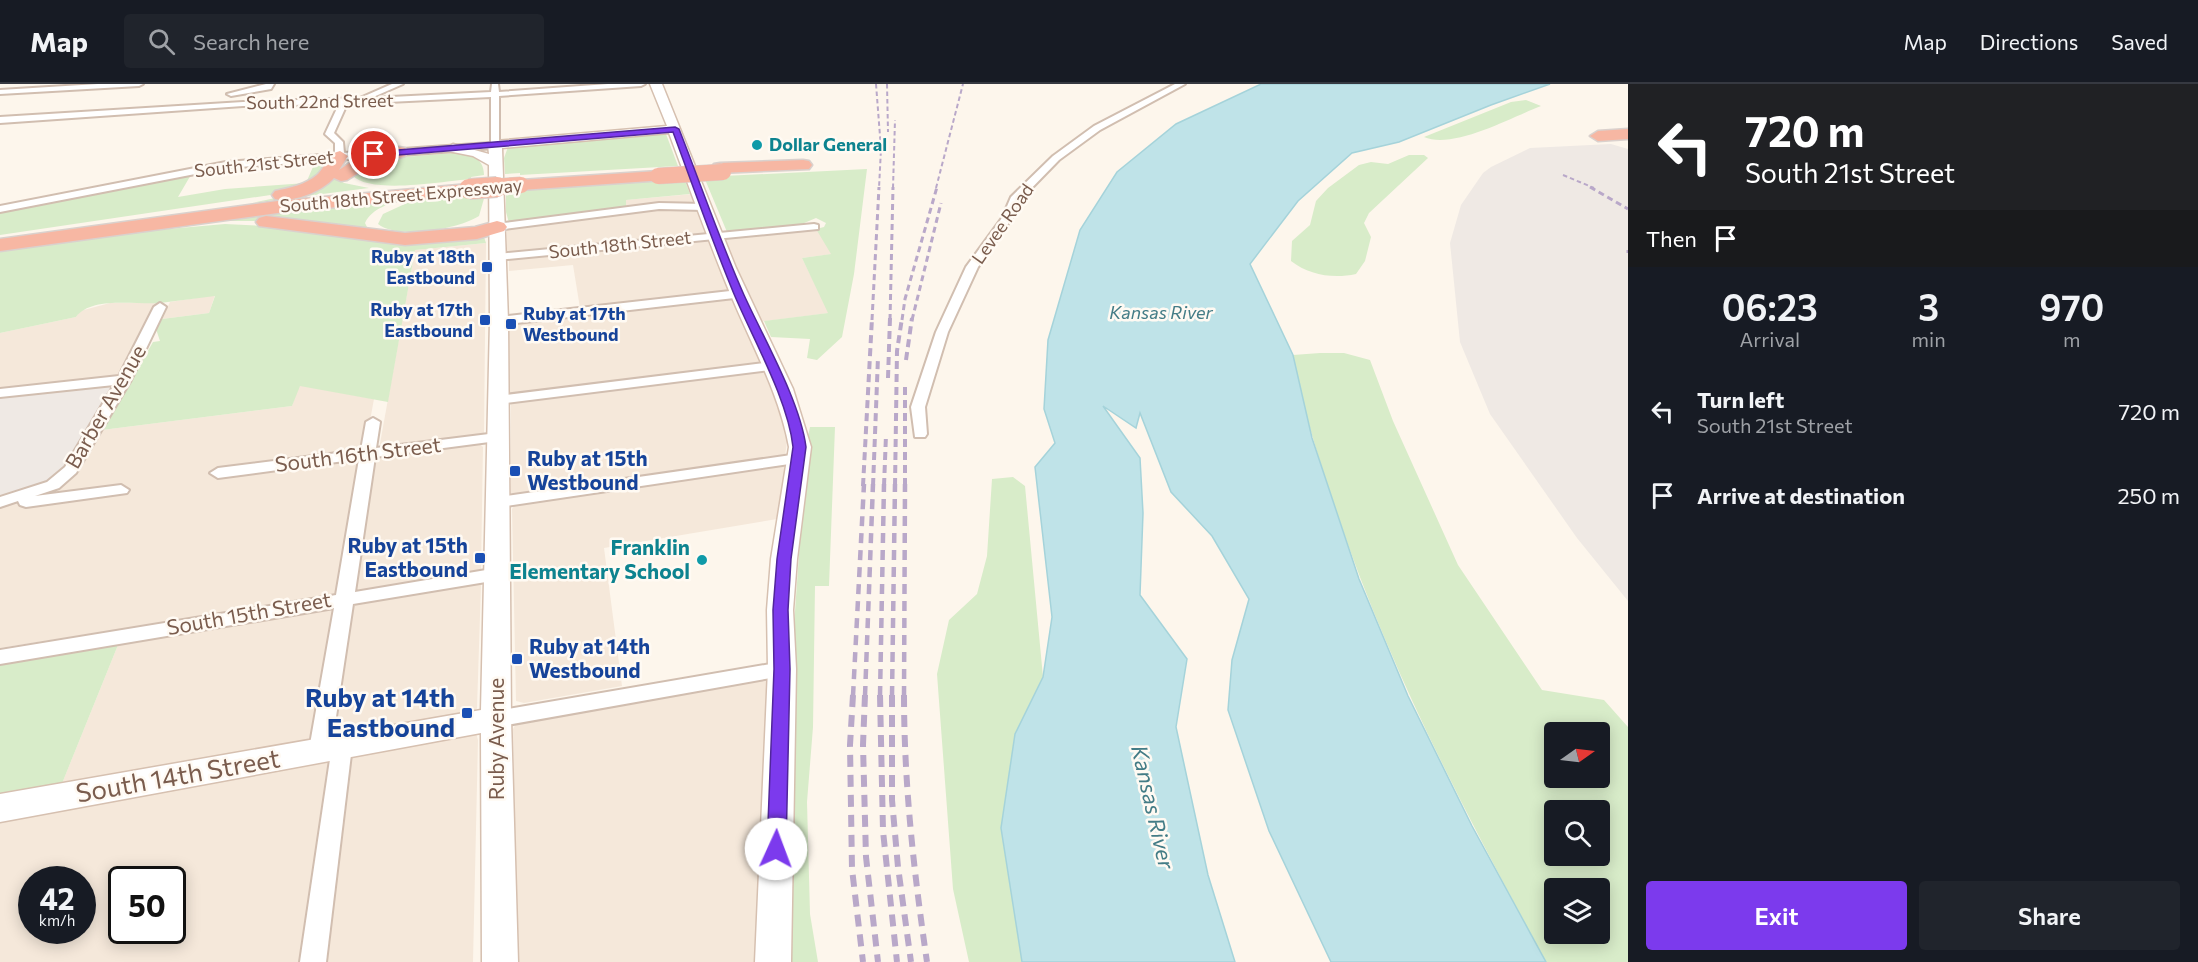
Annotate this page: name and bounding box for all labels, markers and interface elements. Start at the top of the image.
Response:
search box [124,14,544,68]
text: Map [30,24,88,58]
icon: search [145,25,178,58]
text: Search here [193,28,309,55]
text: Map [1904,29,1947,54]
text: Directions [1980,29,2078,54]
text: Saved [2111,29,2168,54]
street label: South 22nd Street [246,89,394,113]
text: 720 m [1745,104,1864,156]
icon: left [1646,108,1724,186]
pin [348,128,399,179]
place label: Dollar General [769,133,887,155]
icon: arrive [357,137,390,170]
marker: Dollar General [750,138,764,152]
street label: South 21st Street [193,145,335,181]
text: South 21st Street [1745,156,1955,189]
street label: South 18th Street Expressway [279,173,523,217]
street label: Levee Road [967,179,1038,268]
icon: arrive [1709,222,1742,255]
text: Then [1646,225,1697,252]
street label: South 18th Street [548,226,692,262]
place label: Ruby at 18th Eastbound [371,245,475,288]
marker: Ruby at 18th Eastbound [480,260,494,274]
text: 06:23 [1722,284,1818,328]
text: 3 [1918,284,1939,328]
text: 970 [2039,284,2104,328]
place label: Ruby at 17th Eastbound [370,298,473,341]
water label: Kansas River [1109,301,1214,323]
place label: Ruby at 17th Westbound [523,302,626,345]
marker: Ruby at 17th Eastbound [478,313,492,327]
marker: Ruby at 17th Westbound [504,317,518,331]
text: Arrival [1740,327,1800,351]
text: min [1912,327,1946,351]
text: m [2063,327,2081,351]
street label: Barber Avenue [59,340,150,473]
text: Turn left [1697,386,1784,413]
icon: left [1646,395,1679,428]
text: 720 m [2118,398,2180,425]
text: South 21st Street [1697,413,1853,437]
street label: South 16th Street [273,431,442,476]
place label: Ruby at 15th Westbound [527,445,648,494]
marker: Ruby at 15th Westbound [508,464,522,478]
icon: arrive [1646,479,1679,512]
text: Arrive at destination [1697,482,1905,509]
text: 250 m [2117,482,2180,509]
place label: Ruby at 15th Eastbound [347,532,468,581]
place label: Franklin Elementary School [509,534,690,583]
marker: Ruby at 15th Eastbound [473,551,487,565]
marker: Franklin Elementary School [695,553,709,567]
street label: South 15th Street [165,586,333,639]
place label: Ruby at 14th Westbound [529,633,650,682]
marker: Ruby at 14th Westbound [510,652,524,666]
street label: Ruby Avenue [483,678,508,800]
place label: Ruby at 14th Eastbound [305,681,455,742]
marker: Ruby at 14th Eastbound [460,706,474,720]
north arrow [1544,722,1610,788]
map controls [1544,722,1610,944]
street label: South 14th Street [73,741,282,808]
water label: Kansas River [1126,742,1181,873]
button: search [1544,800,1610,866]
position arrow [744,817,808,881]
speed limit sign: 50 [108,866,186,944]
button: layers [1544,878,1610,944]
text: 42 [39,879,75,916]
button: Exit [1646,881,1907,950]
button: Share [1919,881,2180,950]
text: km/h [39,911,75,929]

